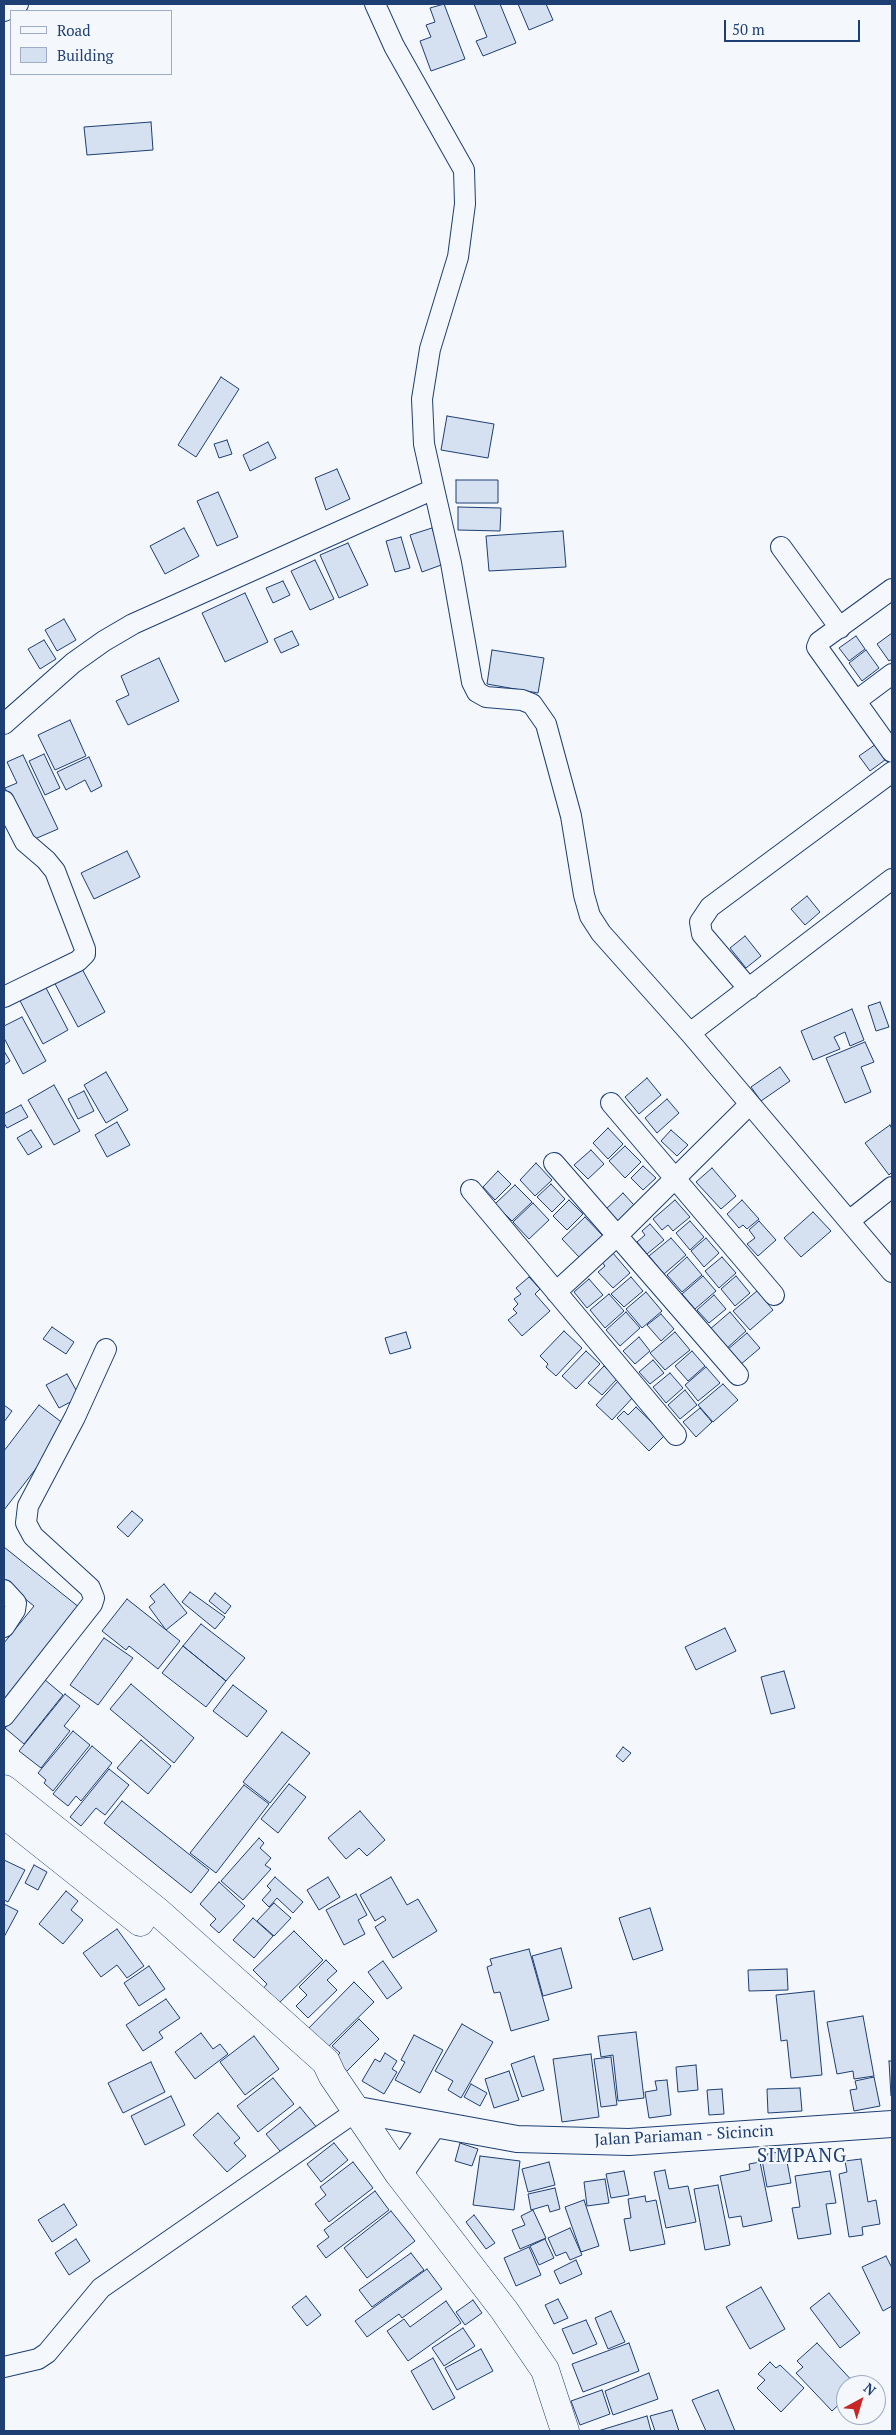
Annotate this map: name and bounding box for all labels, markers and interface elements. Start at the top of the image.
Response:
legend [10,10,172,75]
scale bar [726,10,862,42]
text: 50 m [732,19,765,39]
text: Road [57,20,90,40]
text: Building [57,45,114,65]
street label: Jalan Pariaman - Sicincin [594,2122,774,2150]
district label: SIMPANG [756,2146,848,2168]
north arrow [836,2375,886,2425]
text: N [860,2378,880,2399]

